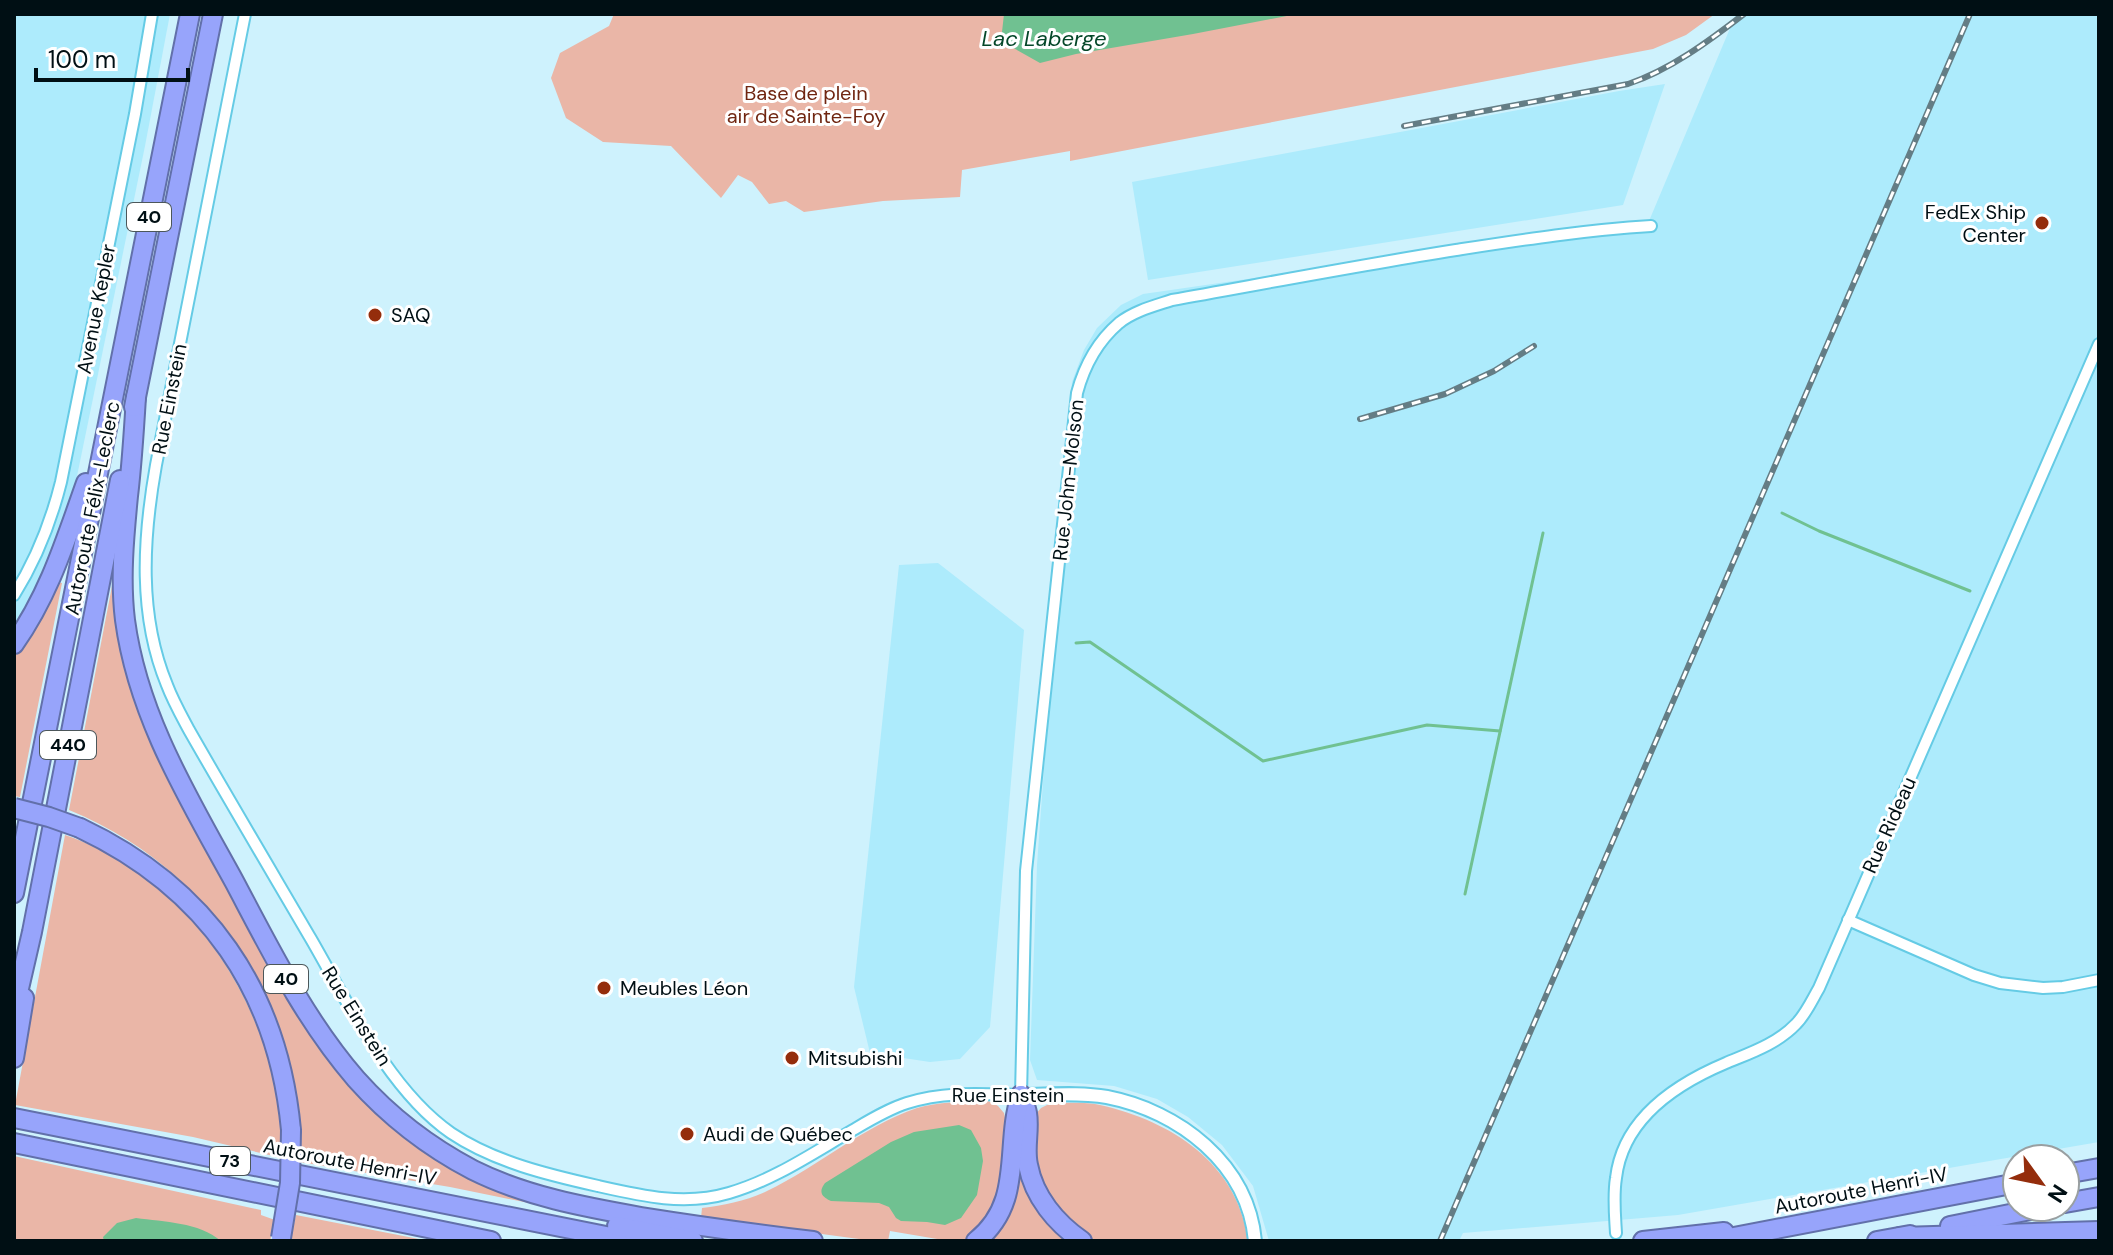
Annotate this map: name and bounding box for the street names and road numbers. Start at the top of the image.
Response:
road number: 40 [127,203,171,231]
street label: Avenue Kepler [71,242,121,376]
street label: Rue Einstein [146,341,192,457]
street label: Rue John-Molson [1047,398,1089,562]
street label: Autoroute Félix-Leclerc [59,399,125,617]
road number: 440 [40,731,96,759]
street label: Rue Rideau [1856,773,1922,877]
street label: Rue Einstein [316,961,398,1071]
road number: 40 [264,965,308,993]
street label: Rue Einstein [952,1082,1064,1108]
street label: Autoroute Henri-IV [261,1132,439,1192]
road number: 73 [210,1147,250,1175]
street label: Autoroute Henri-IV [1772,1160,1950,1220]

